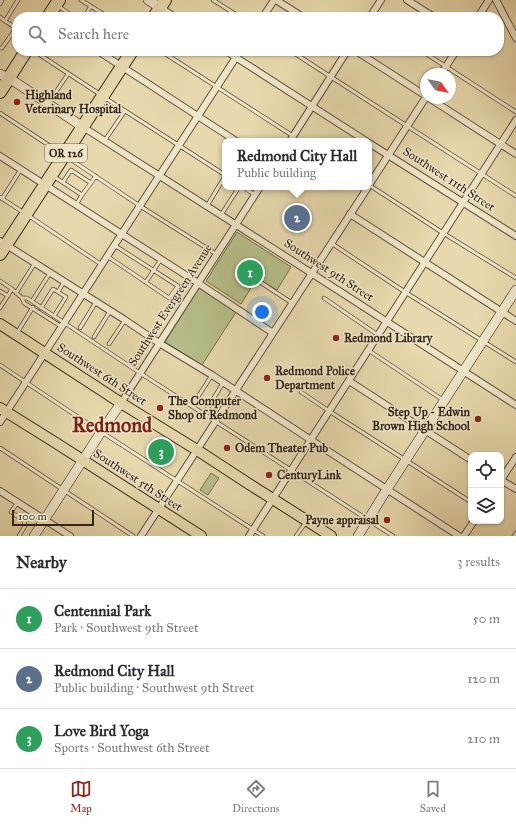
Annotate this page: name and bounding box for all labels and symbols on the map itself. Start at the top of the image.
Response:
north arrow [420,68,456,104]
place label: Highland Veterinary Hospital [24,88,122,117]
marker: Highland Veterinary Hospital [12,97,22,107]
road number: OR 126 [45,144,87,162]
street label: Southwest 11th Street [400,144,498,214]
pin: 2 [284,203,310,233]
street label: Southwest 9th Street [282,236,377,305]
street label: Southwest Evergreen Avenue [125,241,216,369]
pin: 1 [237,258,263,288]
your location [252,302,272,322]
place label: Redmond Library [344,331,434,346]
marker: Redmond Library [331,333,341,343]
street label: Southwest 6th Street [55,340,150,409]
place label: Redmond Police Department [275,364,355,393]
marker: Redmond Police Department [262,373,272,383]
place label: The Computer Shop of Redmond [167,394,258,423]
marker: The Computer Shop of Redmond [155,403,165,413]
place label: Step Up - Edwin Brown High School [372,405,471,434]
district label: Redmond [72,413,153,437]
marker: Step Up - Edwin Brown High School [473,414,483,424]
pin: 3 [148,437,174,467]
place label: Odem Theater Pub [235,441,328,455]
marker: Odem Theater Pub [222,443,232,453]
street label: Southwest 5th Street [91,446,186,514]
place label: CenturyLink [277,468,342,483]
marker: CenturyLink [264,470,274,480]
scale bar [12,508,94,527]
place label: Payne appraisal [305,513,380,528]
marker: Payne appraisal [382,515,392,525]

